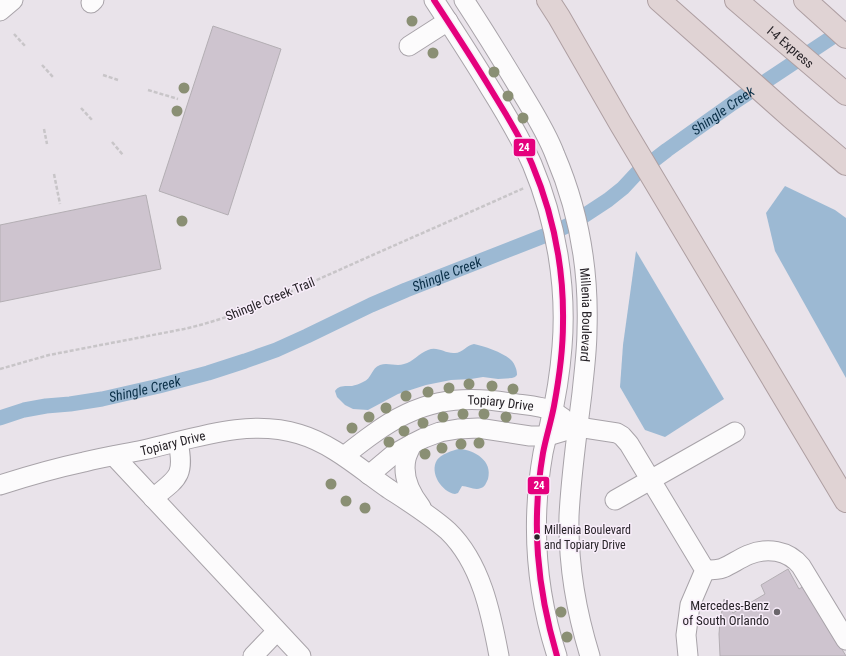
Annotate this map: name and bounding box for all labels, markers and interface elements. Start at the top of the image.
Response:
street label: I-4 Express [764,23,817,71]
water label: Shingle Creek [688,83,758,138]
line badge: 24 [513,138,536,157]
text: 24 [518,141,530,154]
water label: Shingle Creek [410,253,485,295]
street label: Millenia Boulevard [577,267,595,362]
street label: Shingle Creek Trail [223,274,317,324]
water label: Shingle Creek [107,372,183,405]
street label: Topiary Drive [467,392,535,413]
street label: Topiary Drive [139,428,207,458]
line badge: 24 [527,476,550,495]
text: 24 [533,479,545,492]
place label: Millenia Boulevard and Topiary Drive [544,523,631,552]
marker: Millenia Boulevard and Topiary Drive [532,532,542,542]
place label: Mercedes-Benz of South Orlando [682,598,769,628]
marker: Mercedes-Benz of South Orlando [772,607,782,617]

